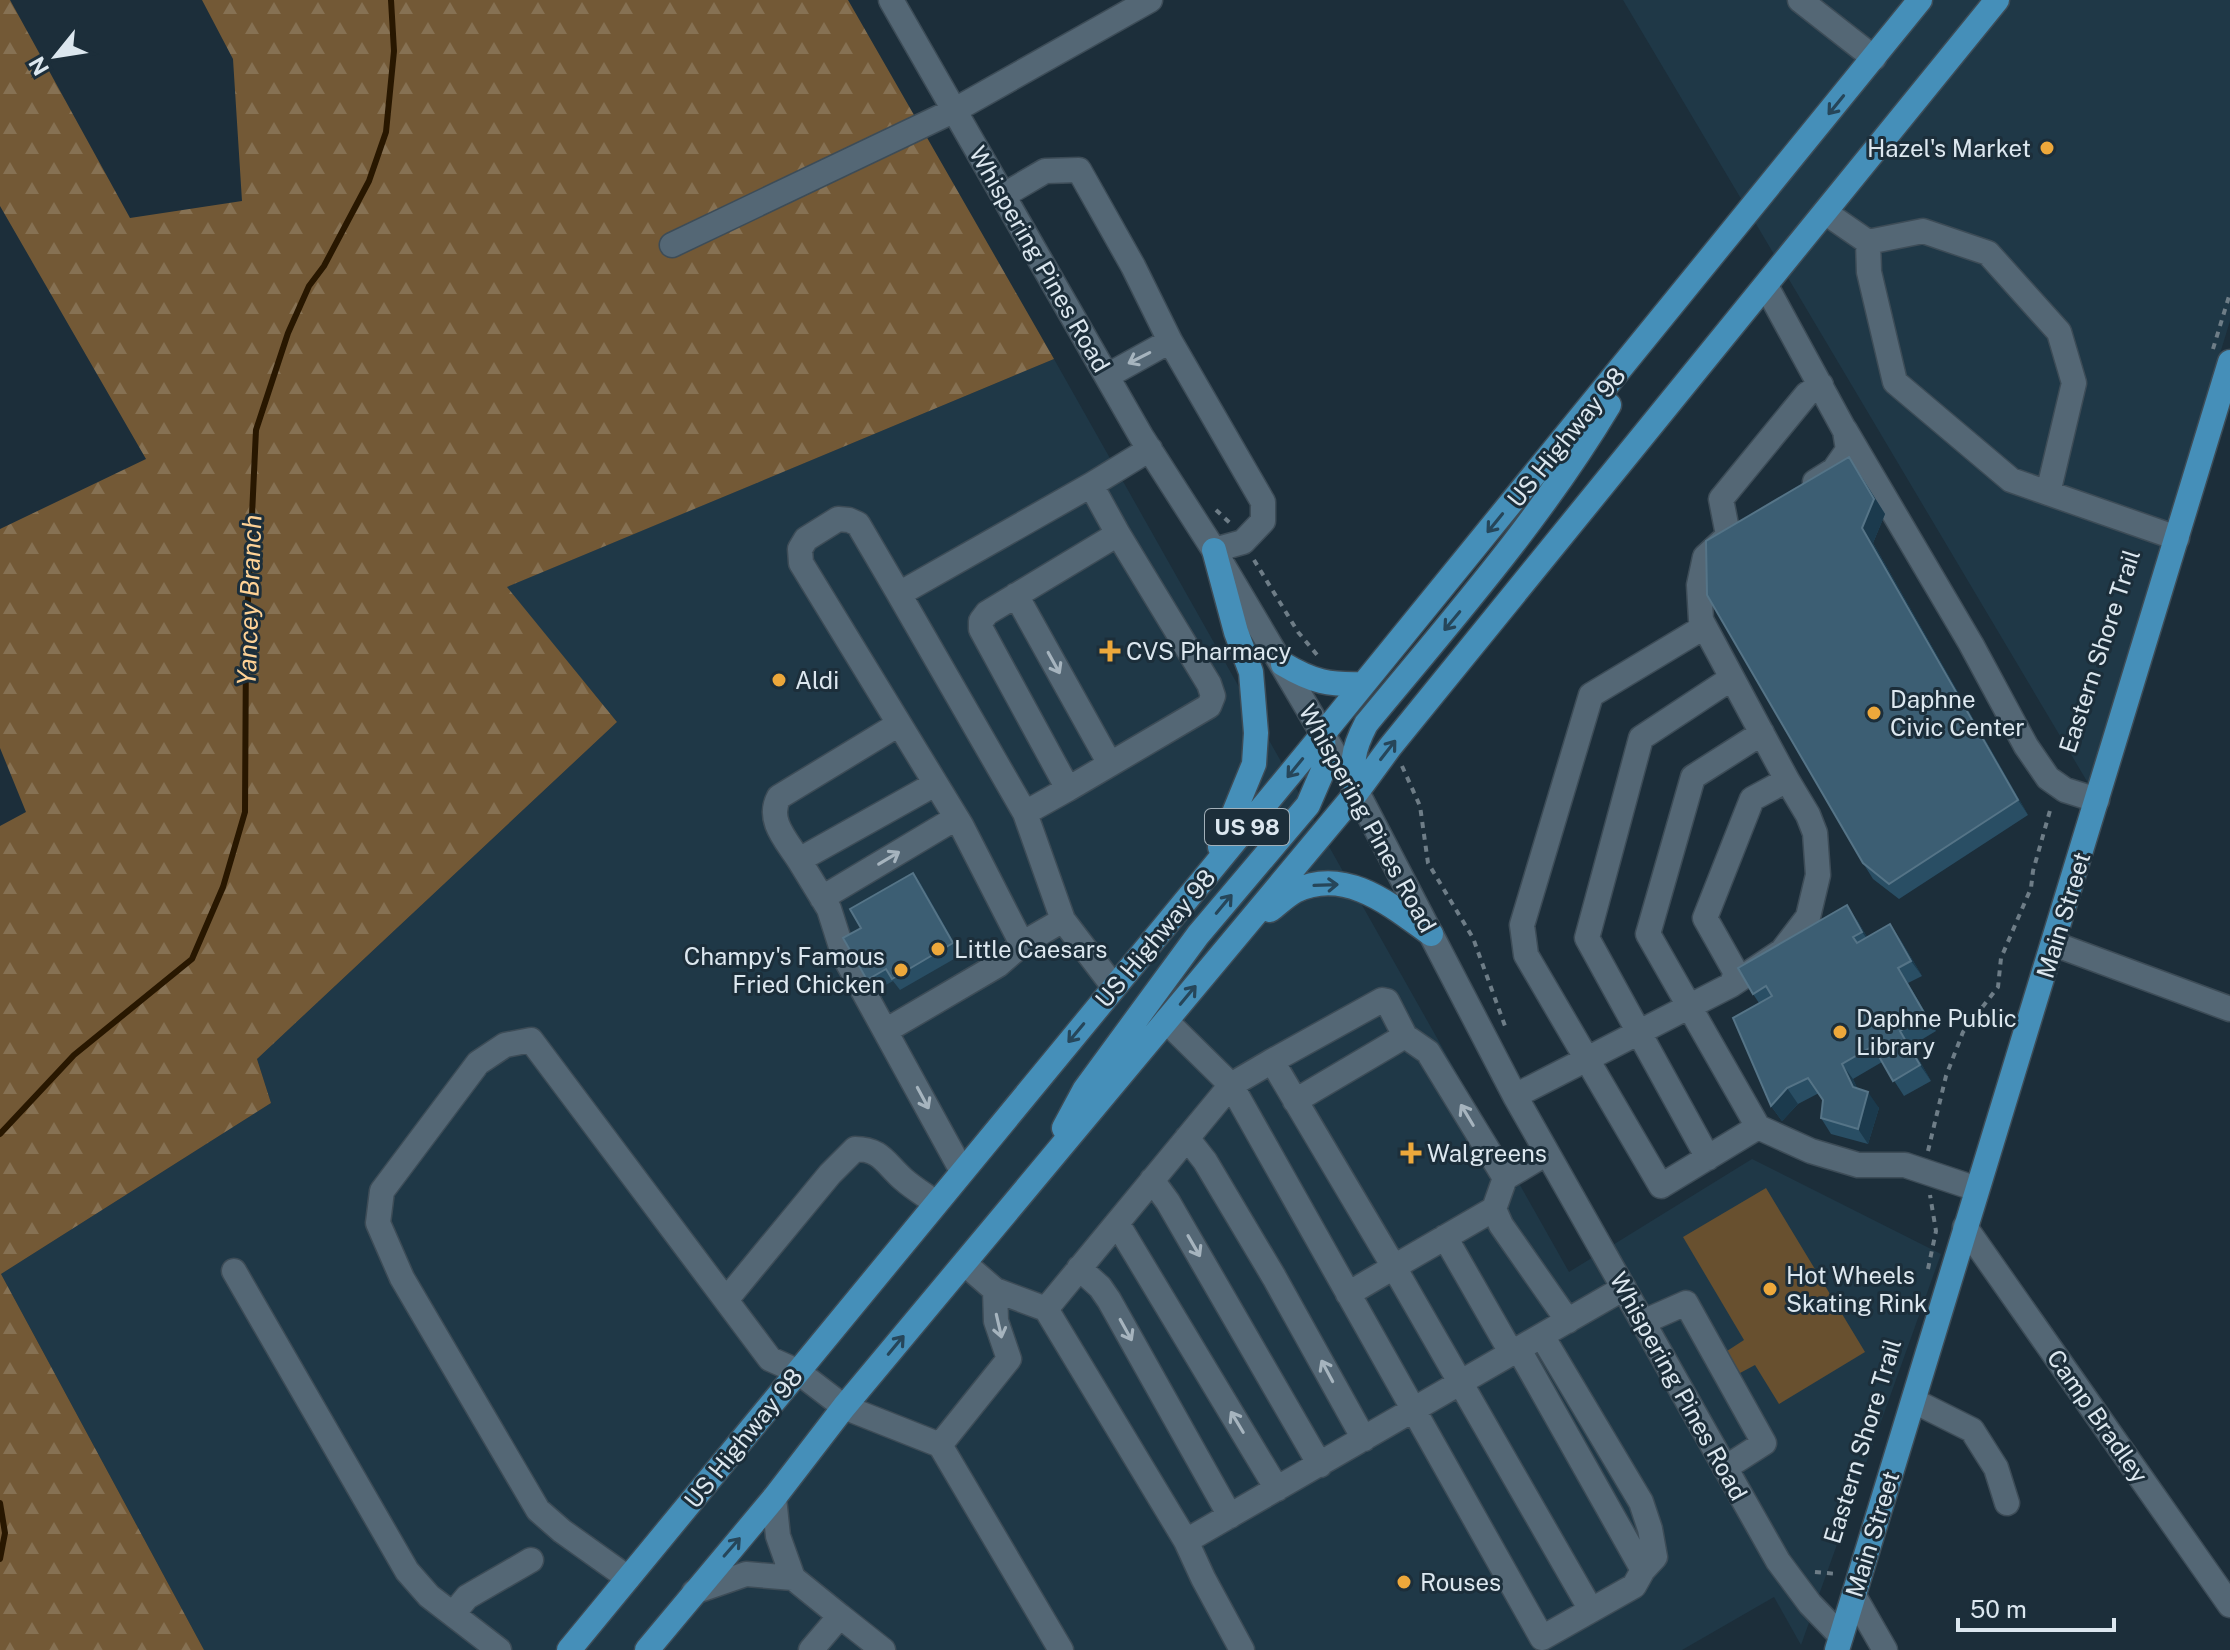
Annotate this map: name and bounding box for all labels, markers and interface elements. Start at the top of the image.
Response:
north arrow [16,16,96,96]
text: N [23,52,54,80]
one-way arrow [1827,94,1845,114]
place label: Hazel's Market [1867,134,2031,162]
marker: Hazel's Market [2038,139,2056,157]
street label: Whispering Pines Road [964,141,1116,377]
one-way arrow [1127,351,1151,366]
street label: US Highway 98 [1501,361,1631,513]
one-way arrow [1486,512,1504,533]
water label: Yancey Branch [231,514,267,686]
street label: Eastern Shore Trail [2053,546,2145,756]
one-way arrow [1443,610,1461,631]
place label: CVS Pharmacy [1126,637,1292,665]
marker: CVS Pharmacy [1101,642,1119,660]
one-way arrow [1047,651,1062,675]
place label: Aldi [795,666,839,694]
marker: Aldi [770,671,788,689]
place label: Daphne Civic Center [1890,685,2025,741]
street label: Whispering Pines Road [1294,699,1442,937]
marker: Daphne Civic Center [1865,704,1883,722]
one-way arrow [1379,740,1396,761]
one-way arrow [1286,757,1304,778]
road number: US 98 [1205,809,1289,845]
street label: Main Street [2031,849,2095,981]
one-way arrow [877,850,900,866]
street label: US Highway 98 [1089,863,1221,1013]
one-way arrow [1312,877,1339,892]
one-way arrow [1215,894,1233,915]
place label: Little Caesars [954,935,1107,963]
marker: Little Caesars [929,940,947,958]
place label: Champy's Famous Fried Chicken [684,942,885,998]
marker: Champy's Famous Fried Chicken [892,961,910,979]
one-way arrow [1179,985,1197,1005]
place label: Daphne Public Library [1856,1004,2017,1060]
one-way arrow [1067,1023,1085,1043]
marker: Daphne Public Library [1831,1023,1849,1041]
one-way arrow [916,1086,932,1110]
one-way arrow [1459,1104,1475,1127]
place label: Walgreens [1427,1139,1547,1167]
marker: Walgreens [1402,1144,1420,1162]
one-way arrow [1186,1234,1202,1257]
place label: Hot Wheels Skating Rink [1786,1261,1928,1317]
street label: Whispering Pines Road [1605,1267,1753,1505]
marker: Hot Wheels Skating Rink [1761,1280,1779,1298]
one-way arrow [992,1312,1007,1338]
one-way arrow [1118,1317,1134,1341]
street label: Eastern Shore Trail [1818,1335,1906,1547]
one-way arrow [887,1336,905,1356]
street label: Camp Bradley [2042,1344,2154,1488]
one-way arrow [1318,1360,1334,1383]
street label: US Highway 98 [678,1362,808,1514]
one-way arrow [1229,1411,1245,1434]
street label: Main Street [1840,1468,1904,1600]
one-way arrow [723,1537,741,1557]
place label: Rouses [1420,1568,1501,1596]
marker: Rouses [1395,1573,1413,1591]
scale bar [1958,1582,2114,1632]
text: 50 m [1970,1595,2027,1623]

